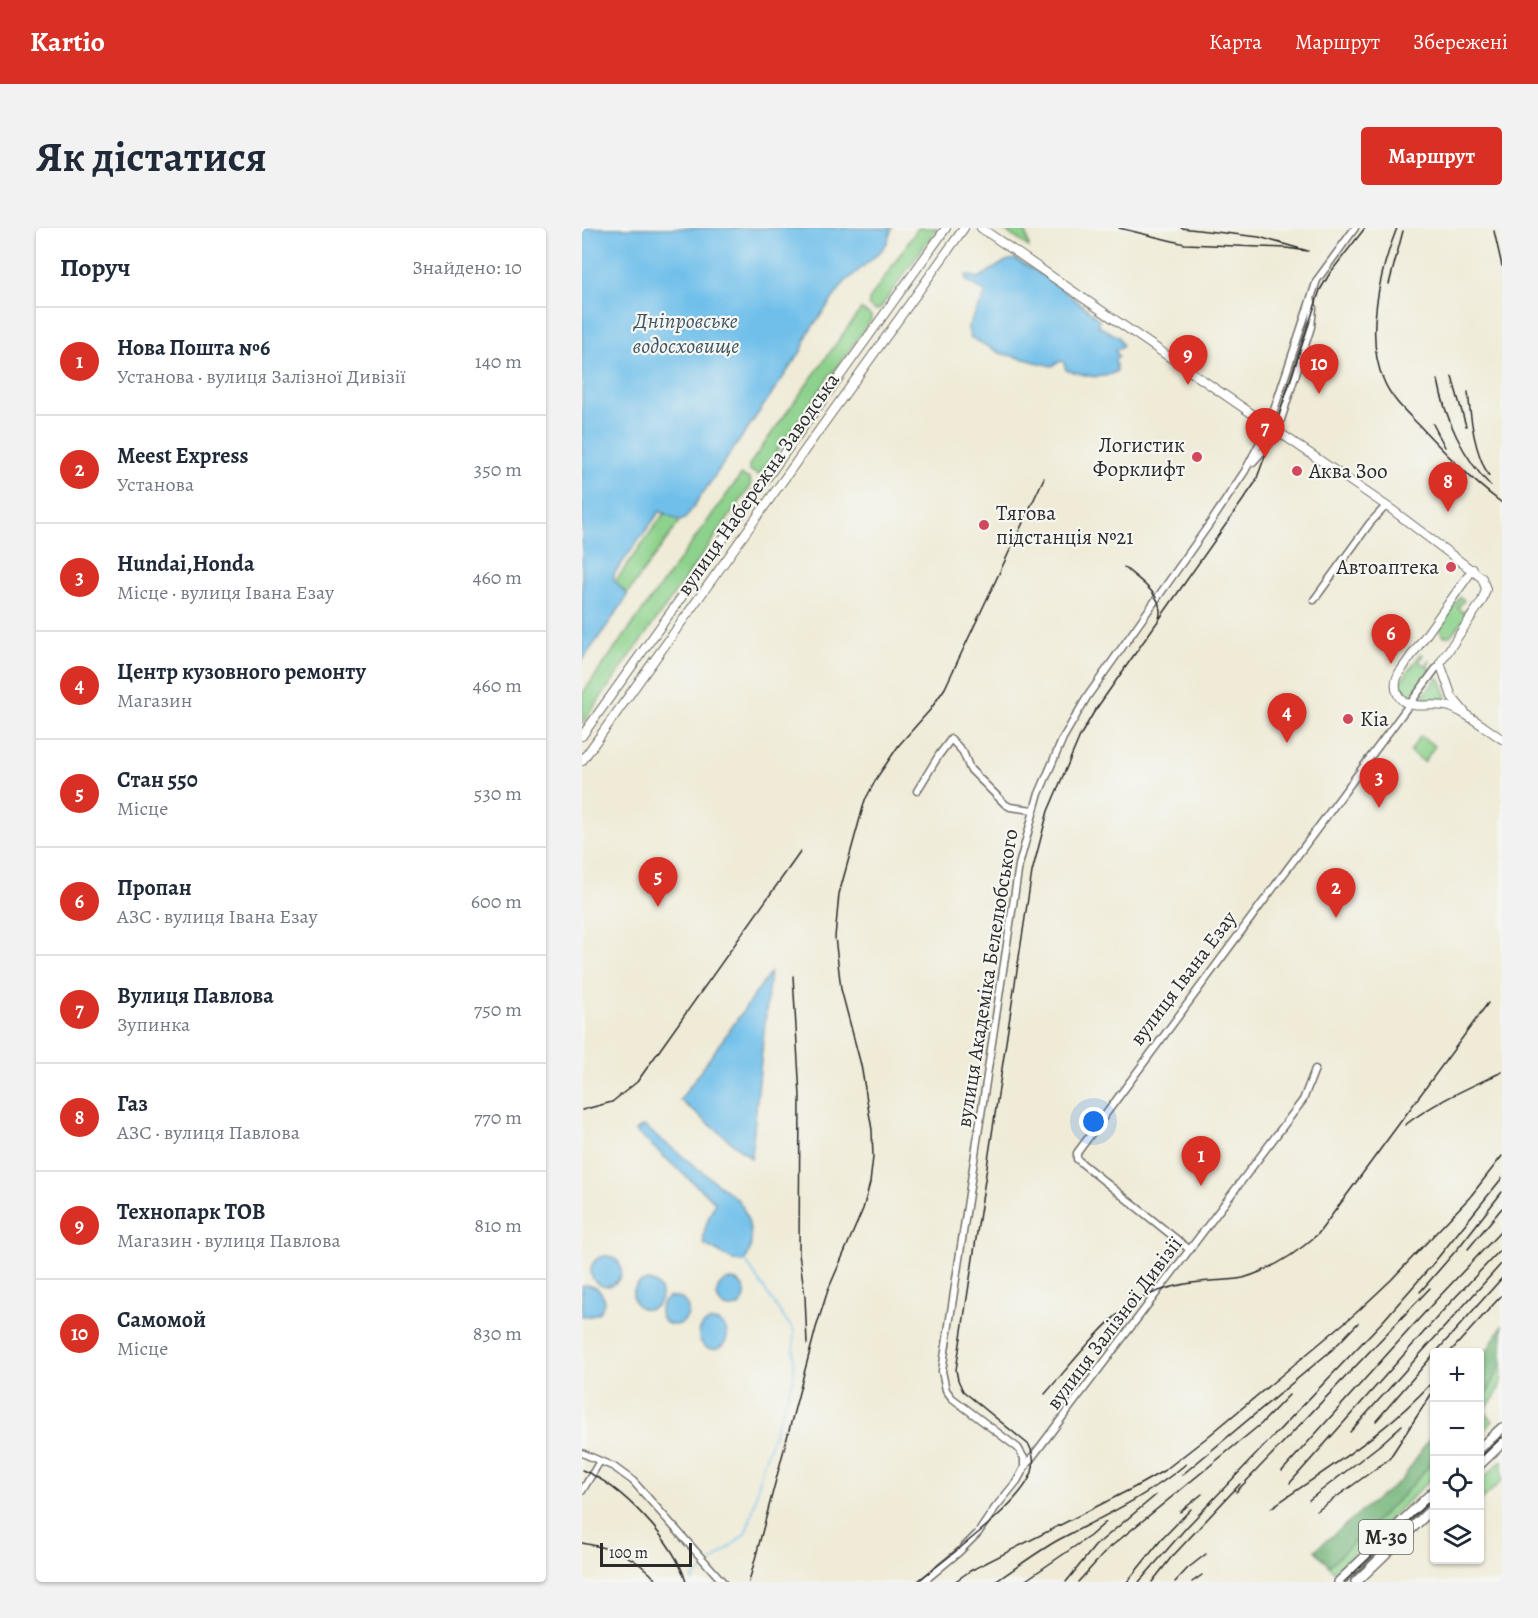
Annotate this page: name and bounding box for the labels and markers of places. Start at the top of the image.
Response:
pin: 9 [1168,336,1208,385]
pin: 10 [1300,344,1338,394]
pin: 7 [1246,408,1284,458]
place label: Логистик Форклифт [1093,431,1185,483]
marker: Логистик Форклифт [1190,450,1204,464]
place label: Аква Зоо [1308,457,1388,485]
pin: 8 [1428,462,1468,512]
marker: Аква Зоо [1290,464,1304,478]
place label: Тягова пiдстанцiя №21 [996,499,1134,551]
marker: Тягова пiдстанцiя №21 [977,518,991,532]
place label: Автоаптека [1336,553,1439,581]
marker: Автоаптека [1444,560,1458,574]
pin: 6 [1372,614,1410,664]
pin: 4 [1268,694,1306,743]
place label: Kia [1360,705,1389,733]
marker: Kia [1341,712,1355,726]
pin: 3 [1360,758,1398,808]
pin: 5 [638,858,678,907]
pin: 2 [1316,868,1356,918]
pin: 1 [1182,1136,1220,1186]

